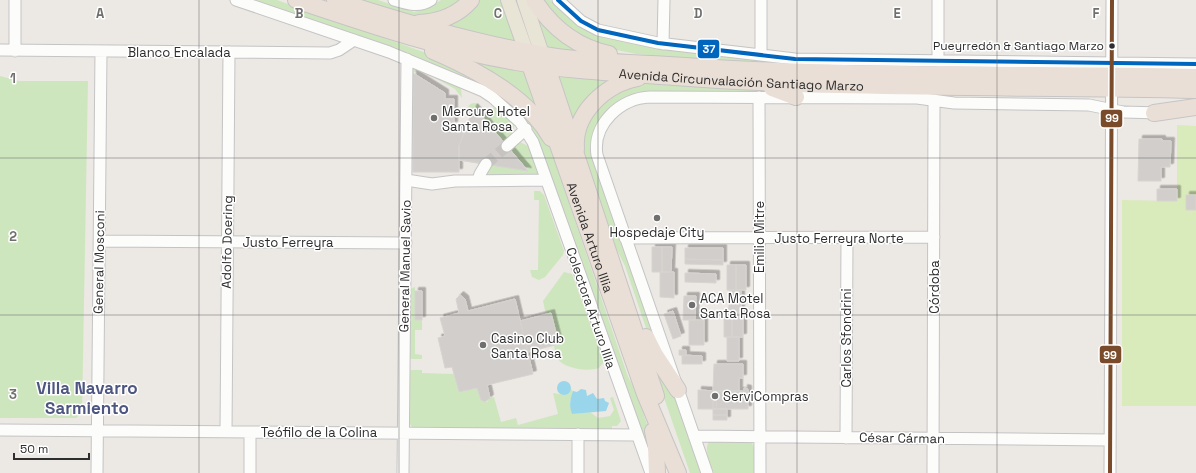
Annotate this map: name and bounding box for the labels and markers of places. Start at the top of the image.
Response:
place label: Pueyrredón & Santiago Marzo [933,38,1104,54]
marker: Pueyrredón & Santiago Marzo [1107,41,1117,51]
place label: Mercure Hotel Santa Rosa [442,103,530,135]
marker: Mercure Hotel Santa Rosa [429,113,439,123]
marker: Hospedaje City [652,213,662,223]
place label: Hospedaje City [609,224,705,241]
place label: ACA Motel Santa Rosa [700,290,771,322]
marker: ACA Motel Santa Rosa [687,300,697,310]
place label: Casino Club Santa Rosa [491,330,564,362]
marker: Casino Club Santa Rosa [478,340,488,350]
place label: ServiCompras [723,388,809,405]
marker: ServiCompras [710,391,720,401]

